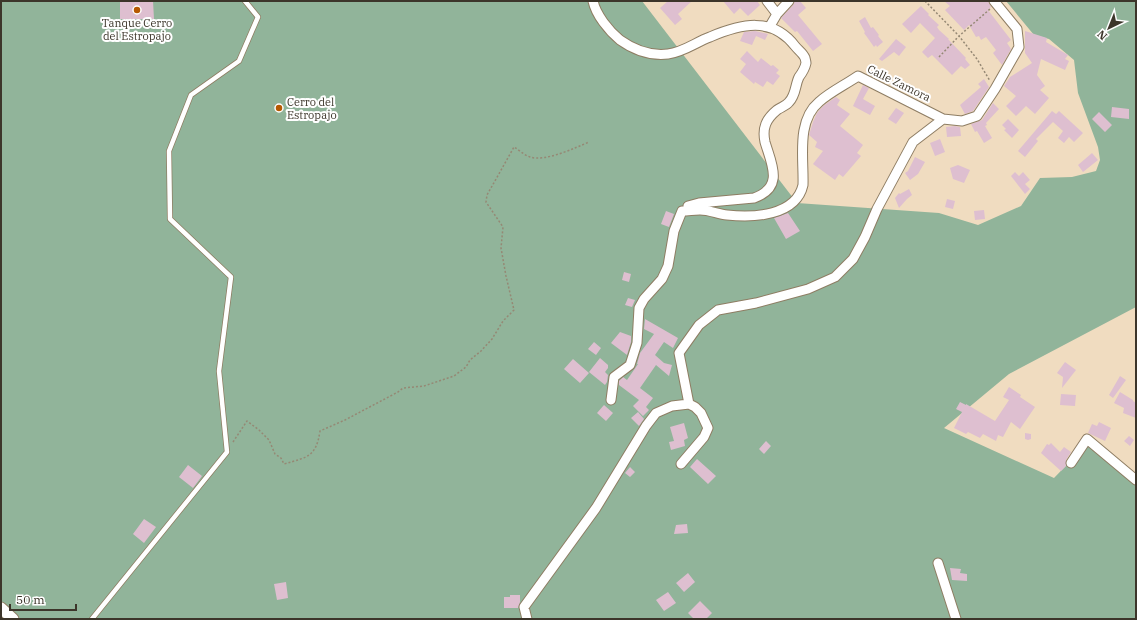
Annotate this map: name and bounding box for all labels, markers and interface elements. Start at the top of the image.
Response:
marker: Tanque Cerro del Estropajo [132,5,142,15]
north arrow [1089,8,1129,48]
place label: Tanque Cerro del Estropajo [102,16,172,43]
text: N [1094,27,1110,43]
street label: Calle Zamora [865,62,933,104]
place label: Cerro del Estropajo [287,95,337,122]
marker: Cerro del Estropajo [274,103,284,113]
scale bar [10,586,76,612]
text: 50 m [16,592,45,607]

